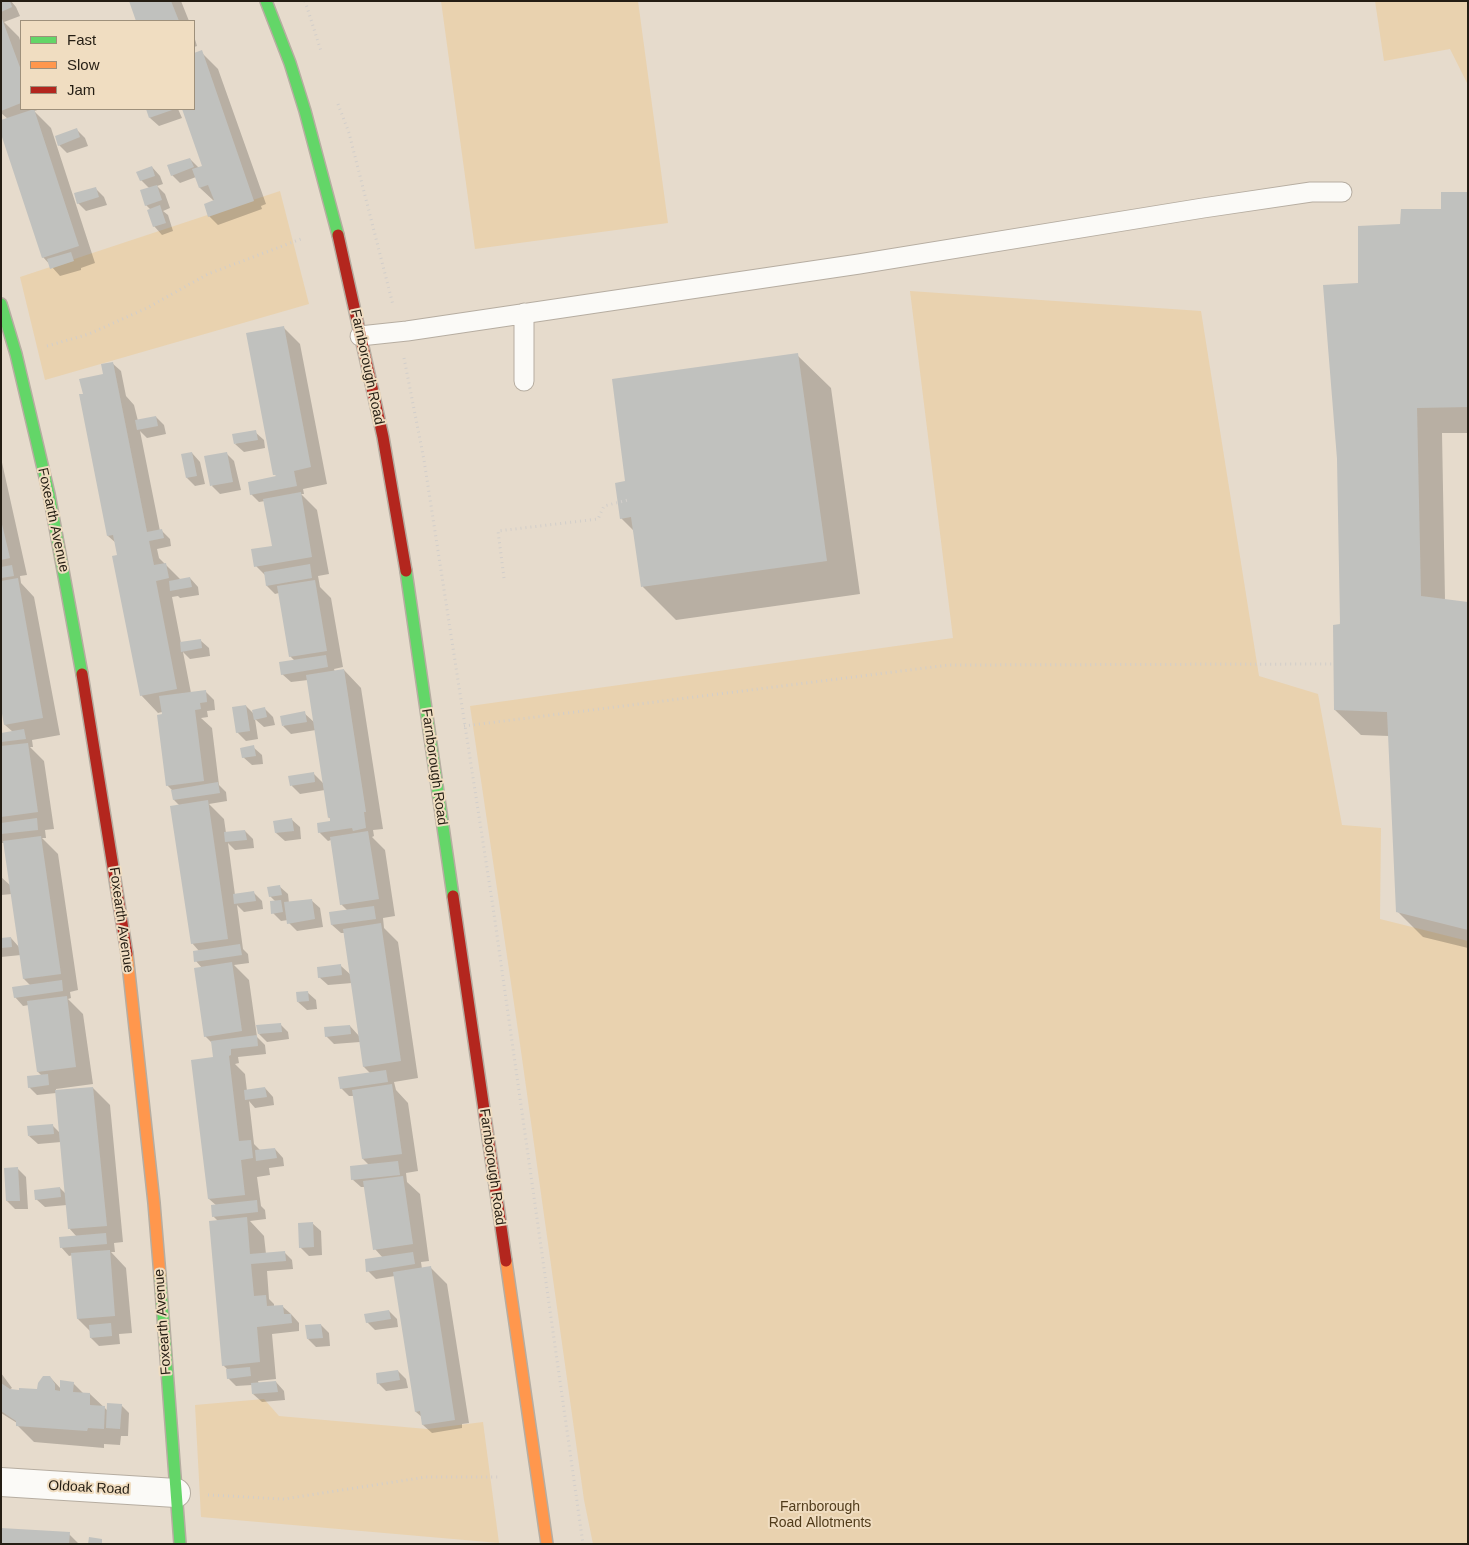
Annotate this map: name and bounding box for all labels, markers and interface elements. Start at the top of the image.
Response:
legend [20,20,195,110]
text: Fast [67,31,96,48]
text: Slow [67,56,100,73]
text: Jam [67,81,95,98]
street label: Farnborough Road [347,308,387,426]
street label: Foxearth Avenue [34,466,72,574]
street label: Farnborough Road [418,708,450,826]
street label: Foxearth Avenue [105,866,137,974]
street label: Farnborough Road [476,1108,508,1226]
street label: Foxearth Avenue [151,1268,175,1376]
street label: Oldoak Road [48,1477,130,1499]
park label: Farnborough Road Allotments [769,1499,871,1531]

